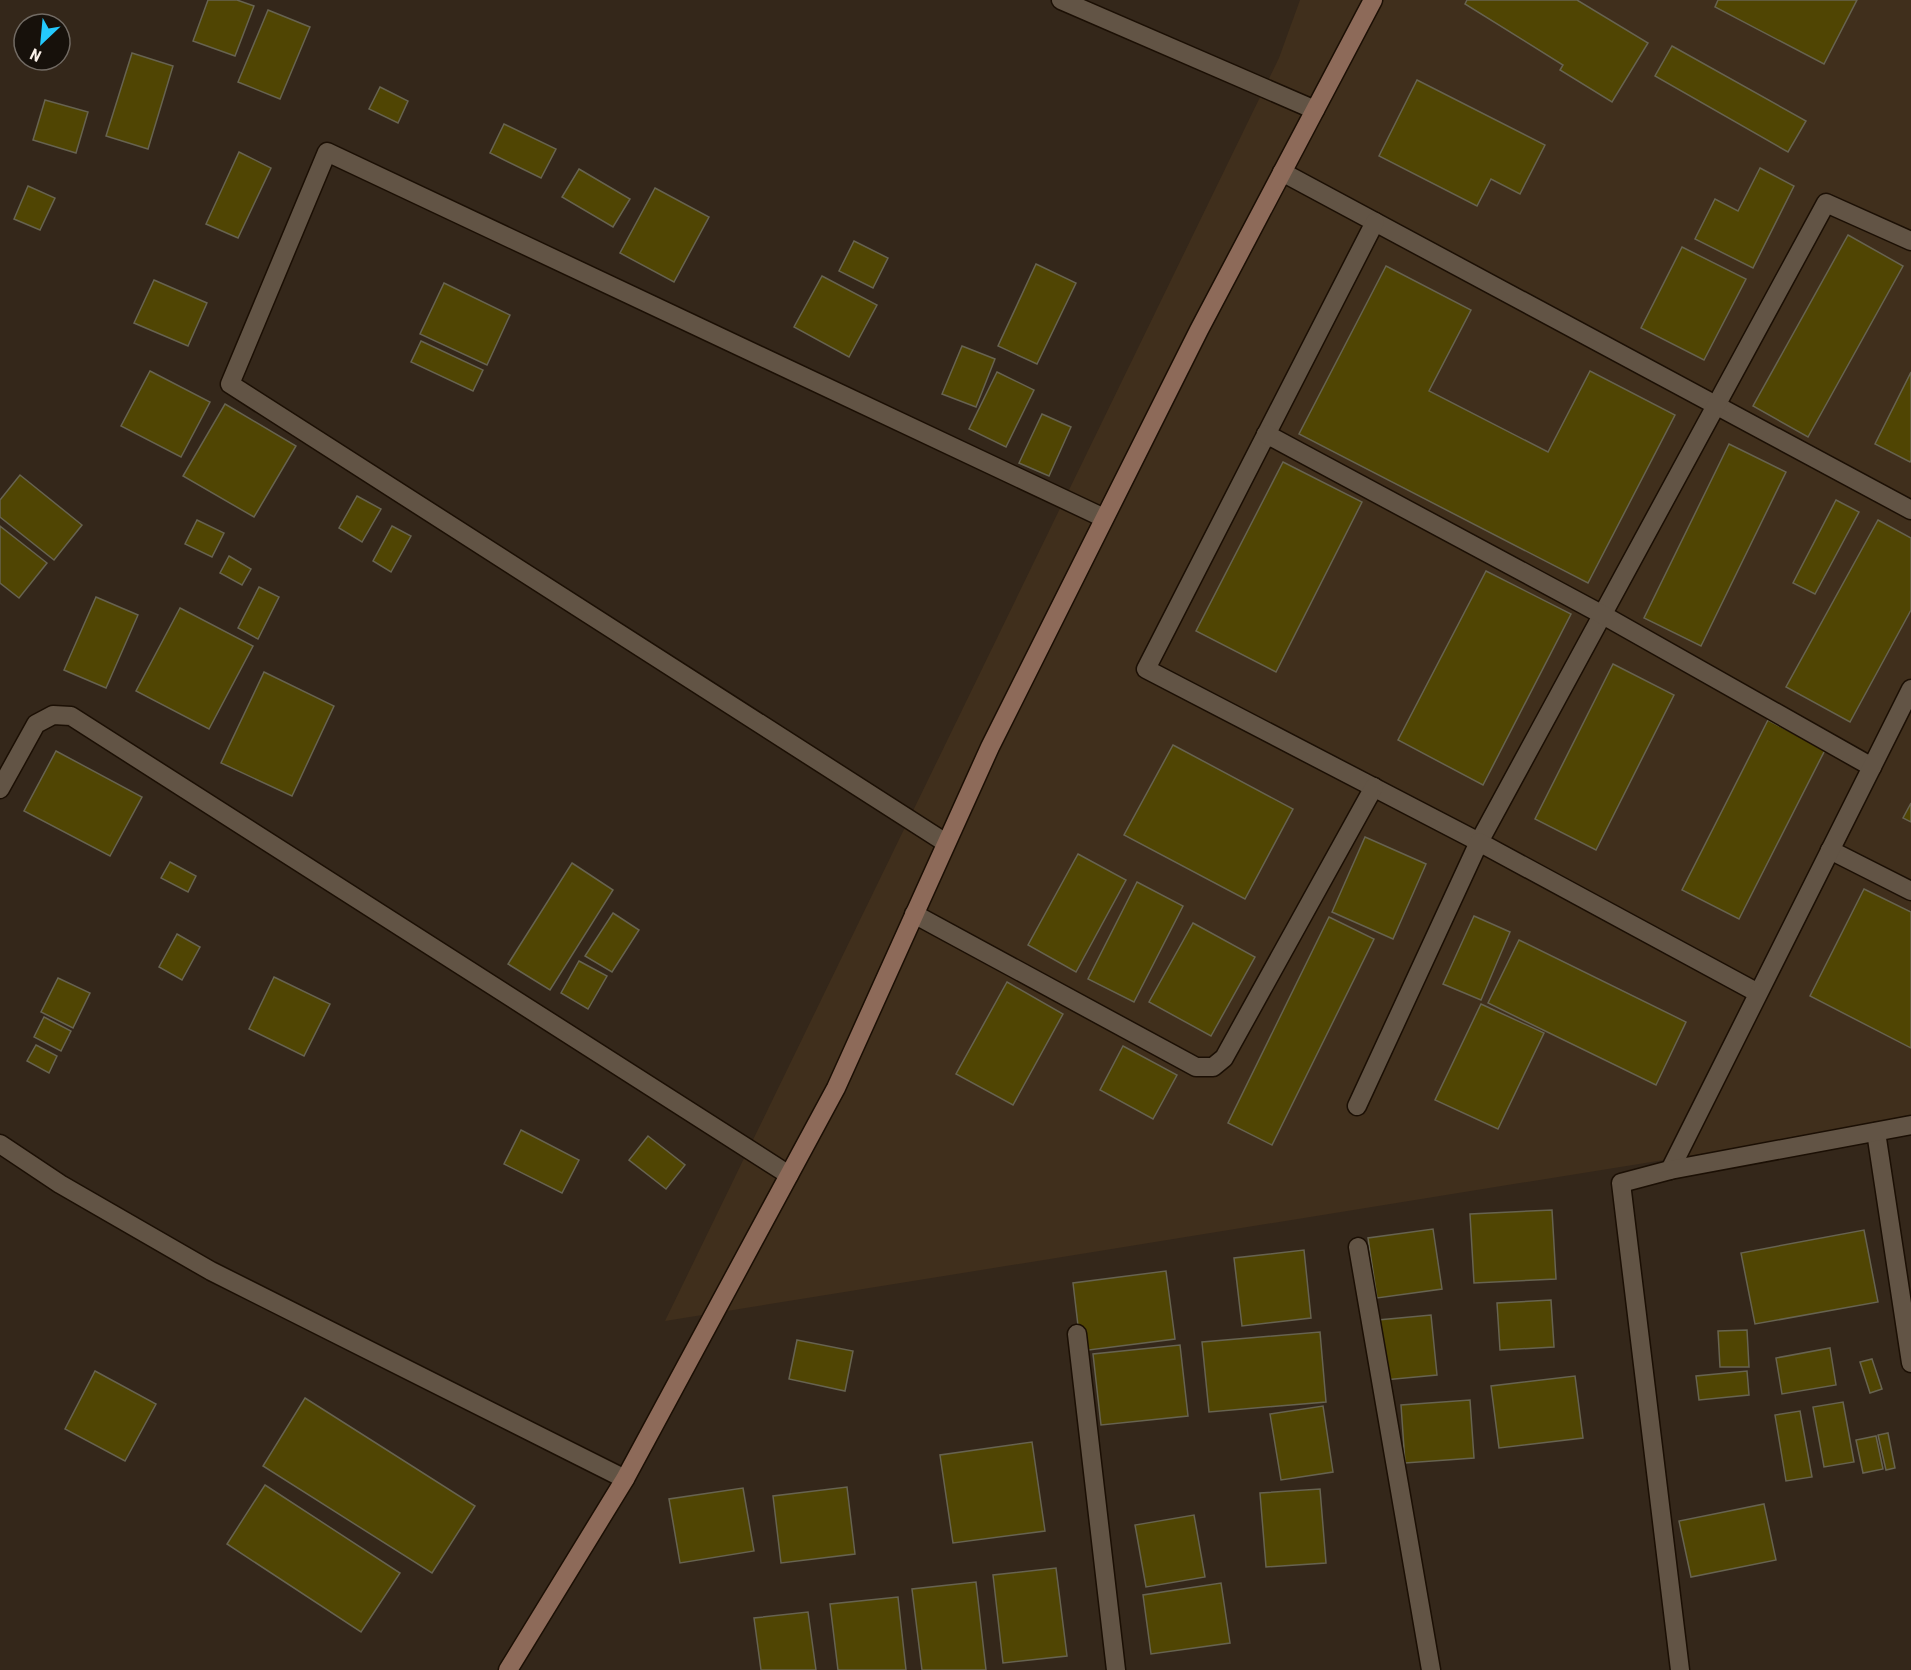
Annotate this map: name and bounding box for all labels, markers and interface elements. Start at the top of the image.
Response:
north arrow [12,12,72,72]
text: N [27,44,44,66]

